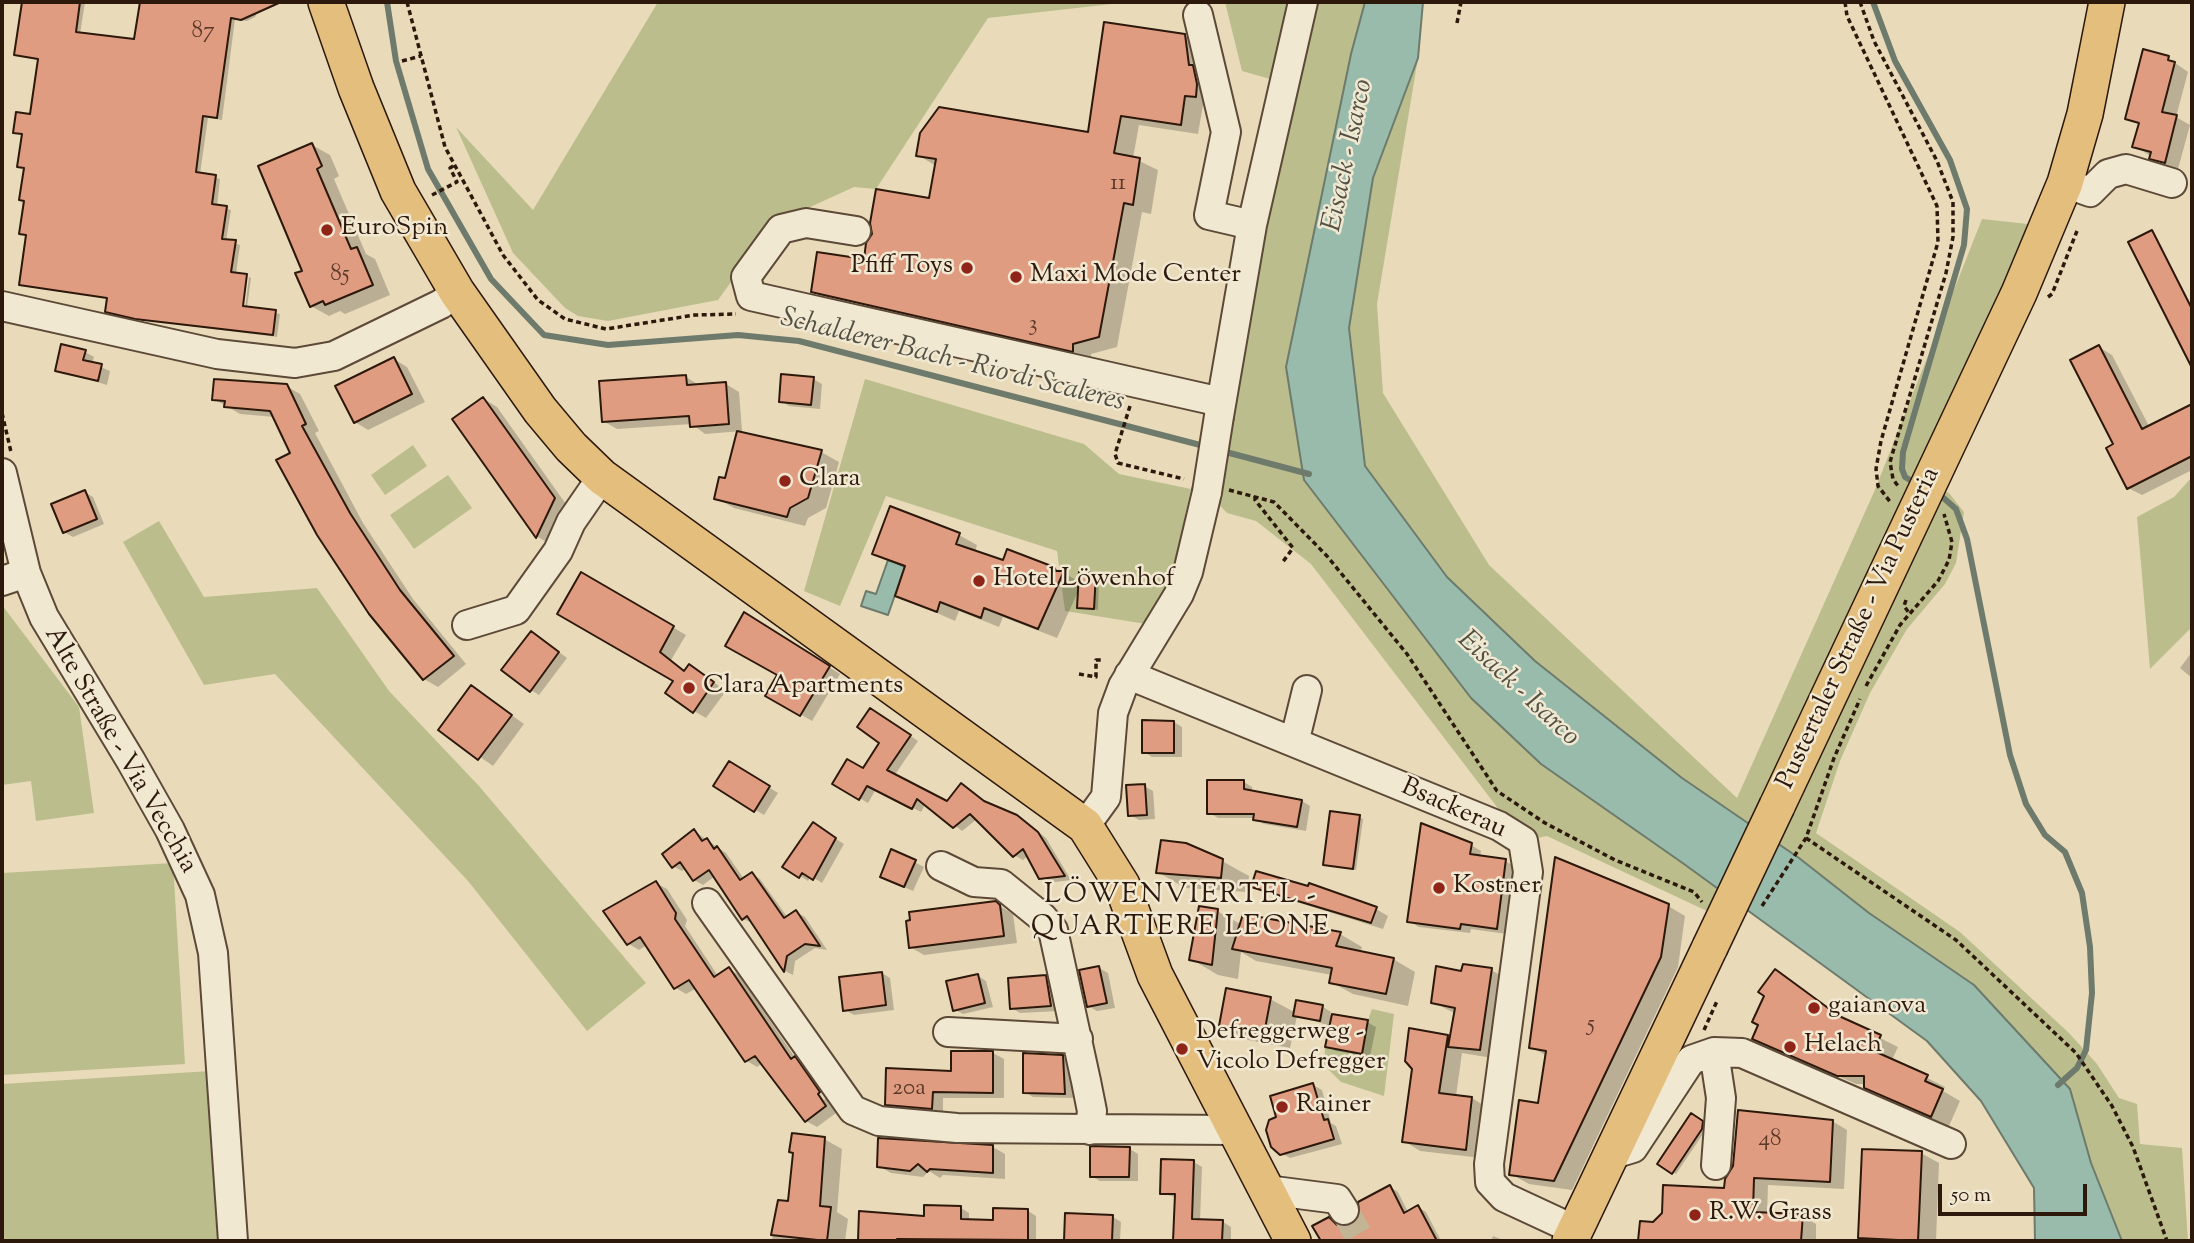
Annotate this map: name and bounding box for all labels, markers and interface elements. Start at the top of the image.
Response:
house number: 87 [191,19,215,47]
water label: Eisack - Isarco [1317,77,1383,235]
house number: 11 [1110,171,1126,199]
place label: EuroSpin [341,214,448,246]
marker: EuroSpin [319,222,335,238]
place label: Pfiff Toys [851,252,953,284]
marker: Pfiff Toys [959,260,975,276]
place label: Maxi Mode Center [1030,261,1241,293]
house number: 85 [330,262,350,290]
marker: Maxi Mode Center [1008,269,1024,285]
water label: Schalderer Bach - Rio di Scaleres [776,303,1128,421]
house number: 3 [1028,312,1038,340]
street label: Pustertaler Straße - Via Pusteria [1772,463,1948,795]
place label: Clara [799,465,861,497]
marker: Clara [777,473,793,489]
place label: Hotel Löwenhof [993,565,1175,597]
marker: Hotel Löwenhof [971,573,987,589]
street label: Alte Straße - Via Vecchia [36,622,202,880]
water label: Eisack - Isarco [1449,625,1585,755]
place label: Clara Apartments [703,672,903,704]
marker: Clara Apartments [681,680,697,696]
street label: Bsackerau [1396,773,1510,847]
place label: Kostner [1453,872,1541,904]
district label: LÖWENVIERTEL - QUARTIERE LEONE [1033,880,1329,946]
marker: Kostner [1431,880,1447,896]
place label: gaianova [1828,992,1926,1024]
marker: gaianova [1806,1000,1822,1016]
house number: 5 [1587,1012,1595,1040]
place label: Defreggerweg - Vicolo Defregger [1196,1018,1386,1080]
place label: Helach [1804,1031,1882,1063]
marker: Helach [1782,1039,1798,1055]
marker: Defreggerweg - Vicolo Defregger [1174,1041,1190,1057]
house number: 20a [892,1076,926,1104]
place label: Rainer [1296,1091,1371,1123]
marker: Rainer [1274,1099,1290,1115]
house number: 48 [1758,1127,1782,1155]
scale bar [1942,1170,2091,1214]
text: 50 m [1951,1181,1991,1211]
place label: R.W. Grass [1709,1199,1832,1231]
marker: R.W. Grass [1687,1207,1703,1223]

